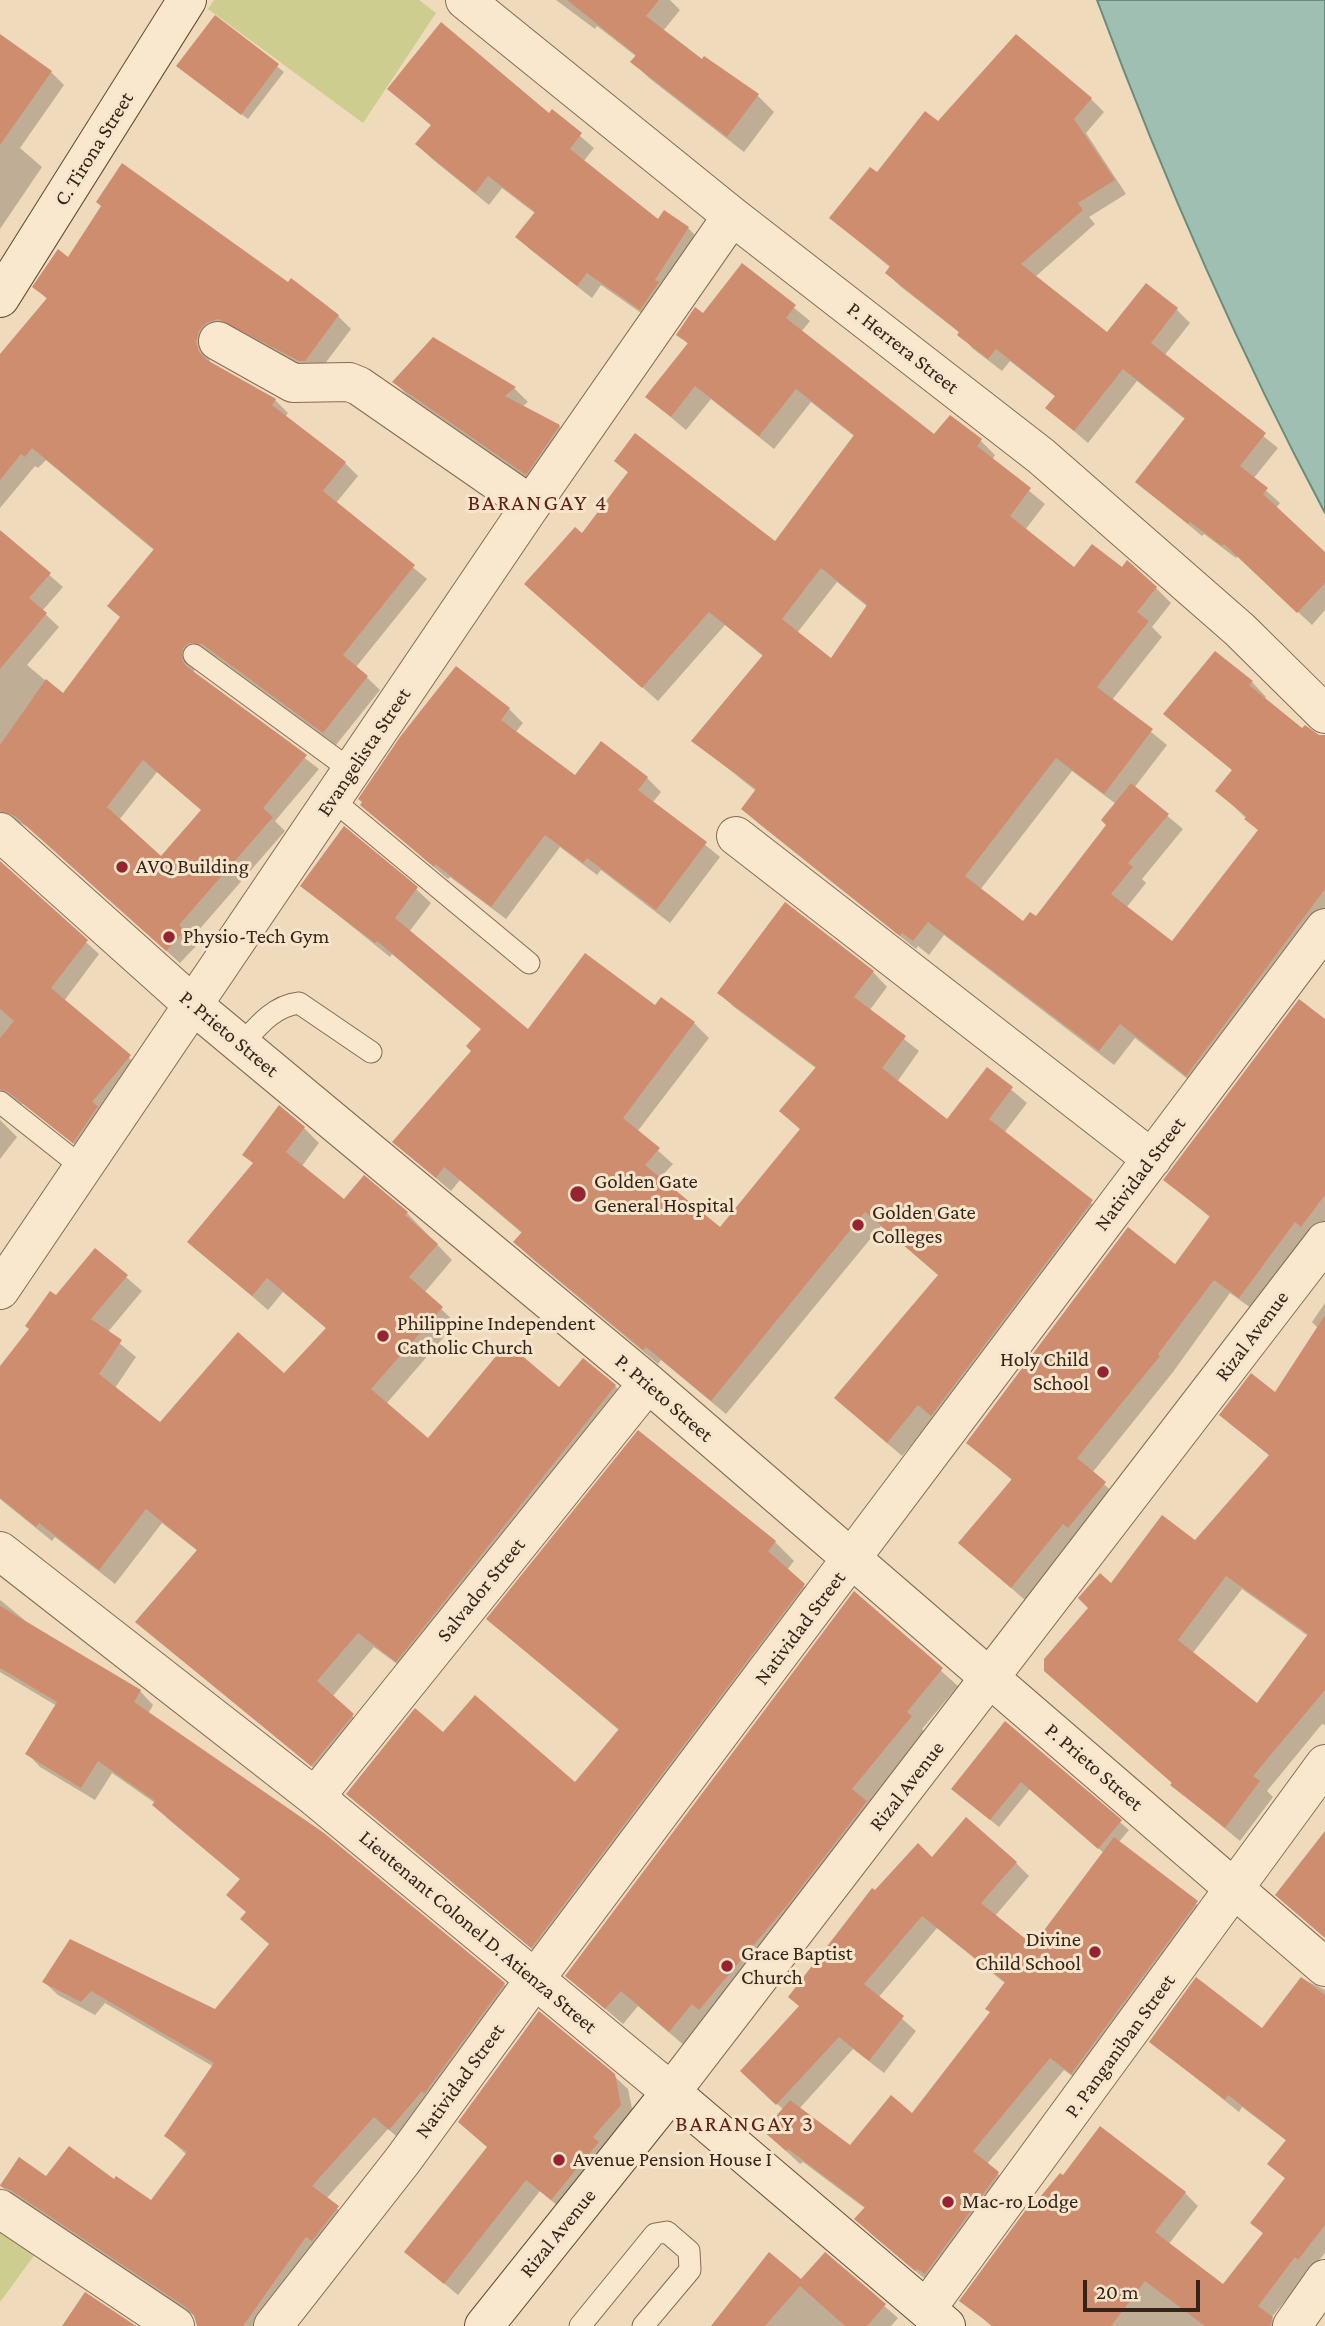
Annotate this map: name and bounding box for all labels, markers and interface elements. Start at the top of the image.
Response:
street label: C. Tirona Street [49,87,139,211]
street label: P. Herrera Street [842,296,964,400]
district label: BARANGAY 4 [469,489,607,517]
street label: Evangelista Street [312,683,416,821]
place label: AVQ Building [136,854,249,880]
marker: AVQ Building [114,859,130,875]
place label: Physio-Tech Gym [183,924,329,950]
marker: Physio-Tech Gym [161,929,177,945]
street label: P. Prieto Street [174,985,284,1083]
street label: Natividad Street [1089,1112,1191,1236]
place label: Golden Gate General Hospital [594,1169,734,1219]
marker: Golden Gate General Hospital [568,1184,588,1204]
place label: Golden Gate Colleges [872,1200,976,1250]
marker: Golden Gate Colleges [850,1217,866,1233]
street label: Rizal Avenue [1210,1286,1294,1386]
place label: Philippine Independent Catholic Church [397,1311,595,1361]
marker: Philippine Independent Catholic Church [375,1328,391,1344]
place label: Holy Child School [1000,1347,1089,1397]
street label: P. Prieto Street [610,1349,718,1447]
marker: Holy Child School [1095,1364,1111,1380]
street label: Salvador Street [431,1533,531,1647]
street label: Natividad Street [749,1566,851,1690]
street label: P. Prieto Street [1040,1718,1148,1816]
street label: Rizal Avenue [864,1736,950,1836]
street label: Lieutenant Colonel D. Atienza Street [354,1825,602,2039]
place label: Divine Child School [975,1927,1081,1977]
place label: Grace Baptist Church [741,1941,853,1991]
marker: Divine Child School [1087,1944,1103,1960]
marker: Grace Baptist Church [719,1958,735,1974]
street label: P. Panganiban Street [1059,1969,1181,2123]
street label: Natividad Street [410,2019,510,2143]
district label: BARANGAY 3 [676,2110,814,2138]
place label: Avenue Pension House I [573,2147,772,2173]
marker: Avenue Pension House I [551,2152,567,2168]
street label: Rizal Avenue [515,2183,601,2283]
place label: Mac-ro Lodge [962,2189,1078,2215]
marker: Mac-ro Lodge [940,2194,956,2210]
scale bar [1087,2266,1204,2310]
text: 20 m [1096,2280,1139,2304]

